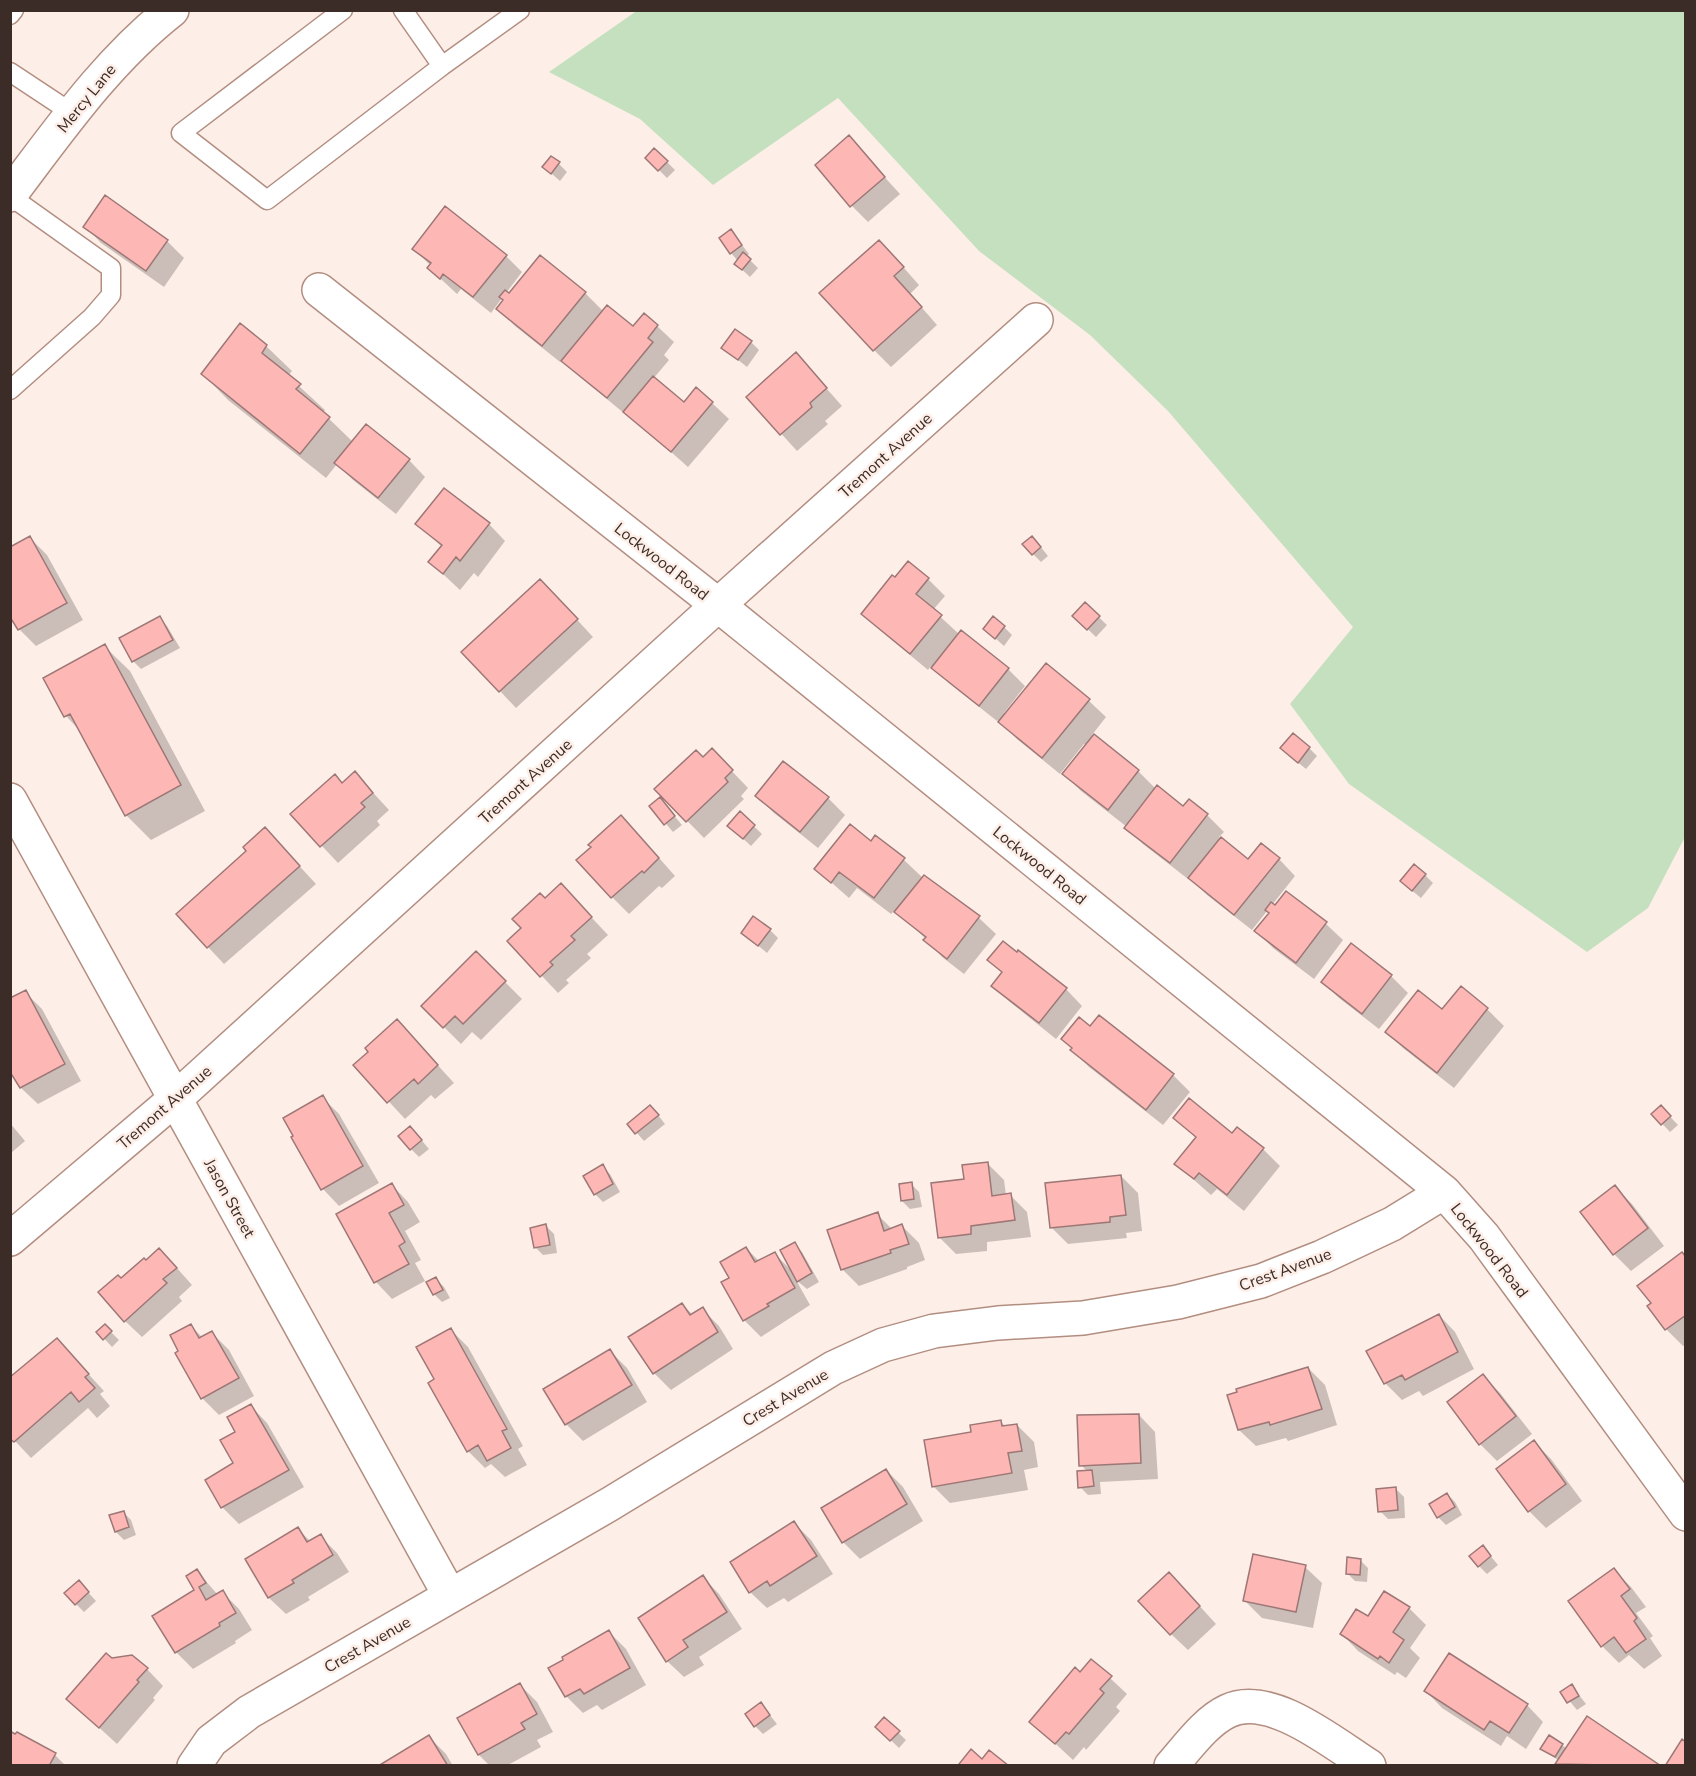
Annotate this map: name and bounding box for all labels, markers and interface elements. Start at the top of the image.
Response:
street label: Mercy Lane [52,60,121,138]
street label: Tremont Avenue [834,408,937,504]
street label: Lockwood Road [610,518,713,606]
street label: Tremont Avenue [474,734,577,830]
street label: Lockwood Road [988,821,1091,910]
street label: Tremont Avenue [113,1061,217,1155]
street label: Jason Street [198,1154,260,1242]
street label: Lockwood Road [1445,1199,1533,1302]
street label: Crest Avenue [1236,1243,1335,1297]
street label: Crest Avenue [738,1364,833,1432]
street label: Crest Avenue [320,1611,415,1679]

